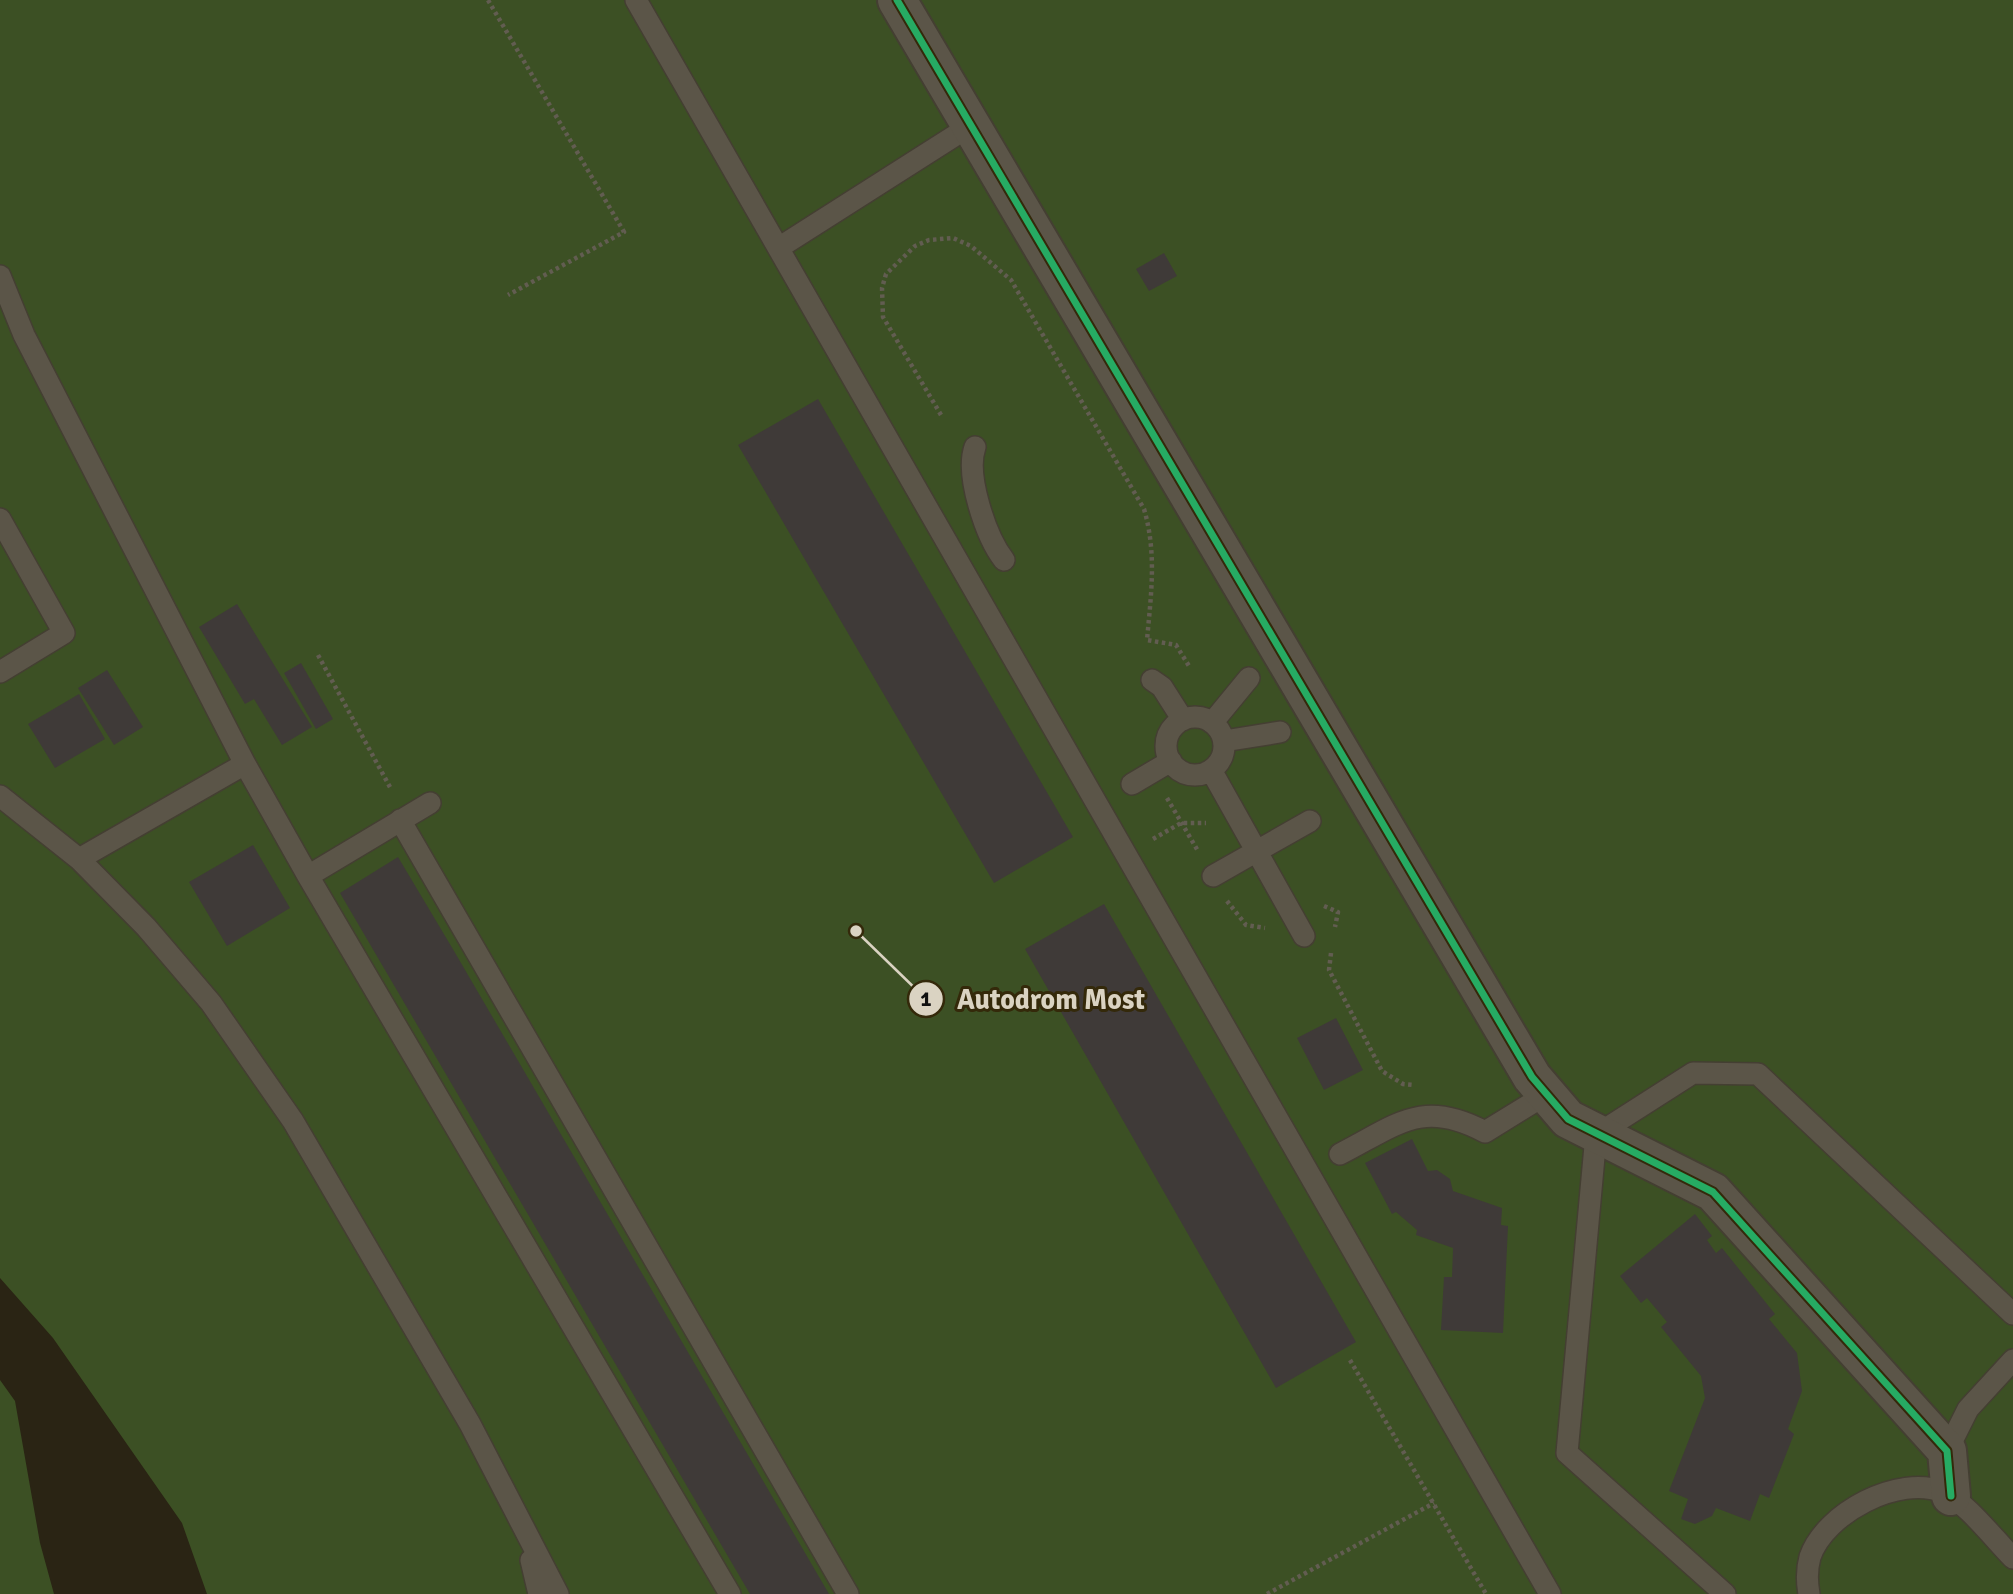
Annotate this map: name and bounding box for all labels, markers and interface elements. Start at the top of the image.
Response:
callout: Autodrom Most [908,974,1159,1023]
text: Autodrom Most [957,983,1145,1017]
text: 1 [920,986,932,1012]

